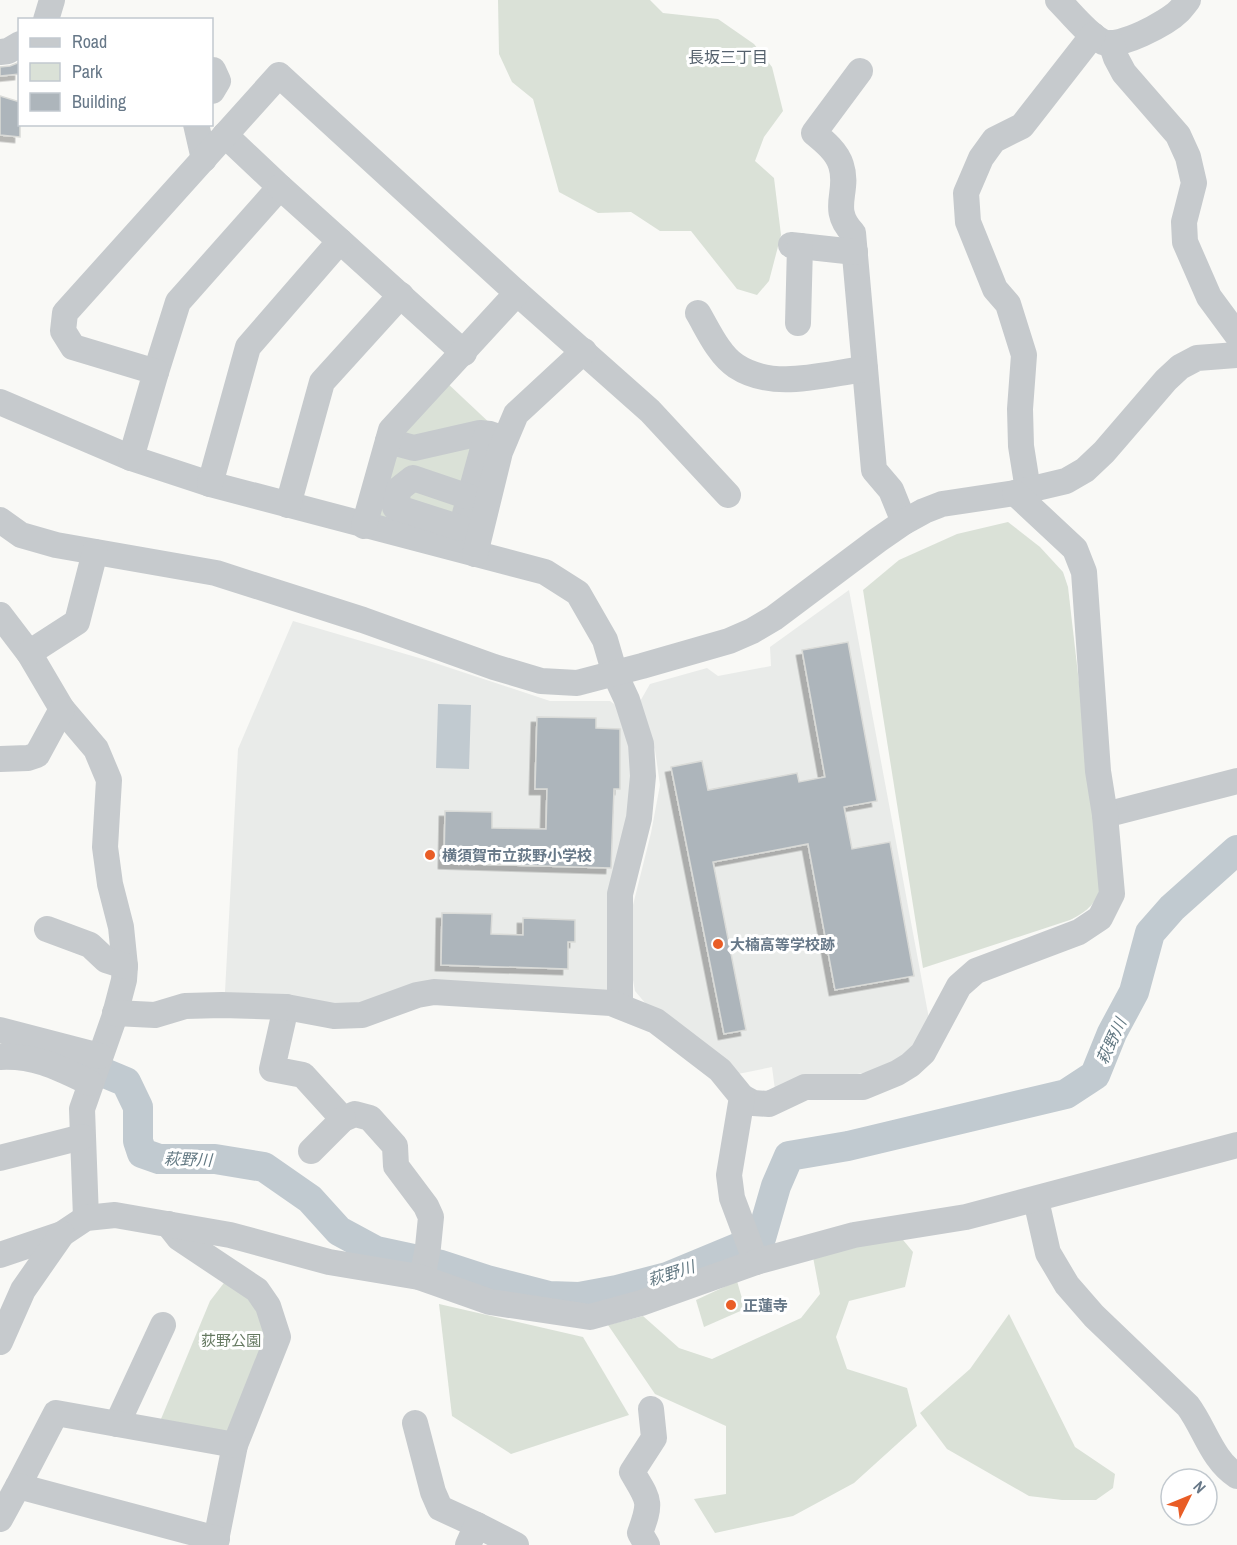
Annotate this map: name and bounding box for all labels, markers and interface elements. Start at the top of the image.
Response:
legend [18,18,213,126]
text: Road [72,29,107,54]
district label: 長坂三丁目 [688,46,768,68]
text: Park [72,59,103,84]
text: Building [72,89,127,114]
place label: 横須賀市立荻野小学校 [442,845,592,866]
marker: 横須賀市立荻野小学校 [423,848,437,862]
place label: 大楠高等学校跡 [730,934,835,955]
marker: 大楠高等学校跡 [711,937,725,951]
water label: 萩野川 [1091,1013,1132,1067]
water label: 萩野川 [164,1147,214,1171]
water label: 萩野川 [645,1255,699,1291]
place label: 正蓮寺 [743,1295,788,1316]
marker: 正蓮寺 [724,1298,738,1312]
park label: 荻野公園 [201,1330,261,1351]
north arrow [1159,1467,1219,1527]
text: N [1189,1476,1211,1498]

